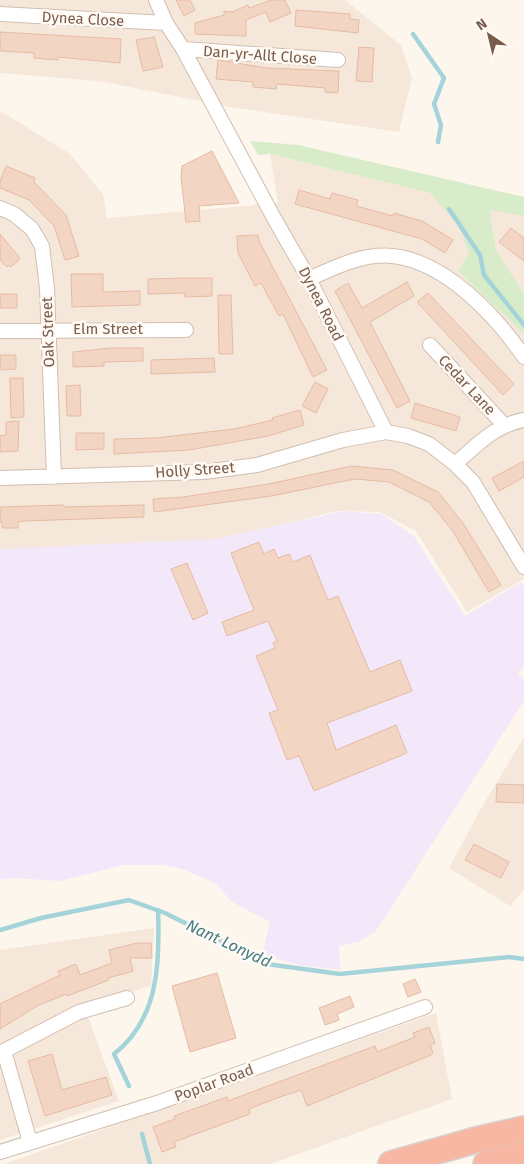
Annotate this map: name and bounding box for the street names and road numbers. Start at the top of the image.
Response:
street label: Dynea Close [41,8,125,30]
street label: Dan-yr-Allt Close [202,42,318,68]
street label: Dynea Road [295,264,347,344]
street label: Oak Street [38,296,58,368]
street label: Elm Street [73,320,144,338]
street label: Cedar Lane [435,351,499,419]
street label: Holly Street [155,458,236,482]
street label: Poplar Road [172,1060,256,1106]

